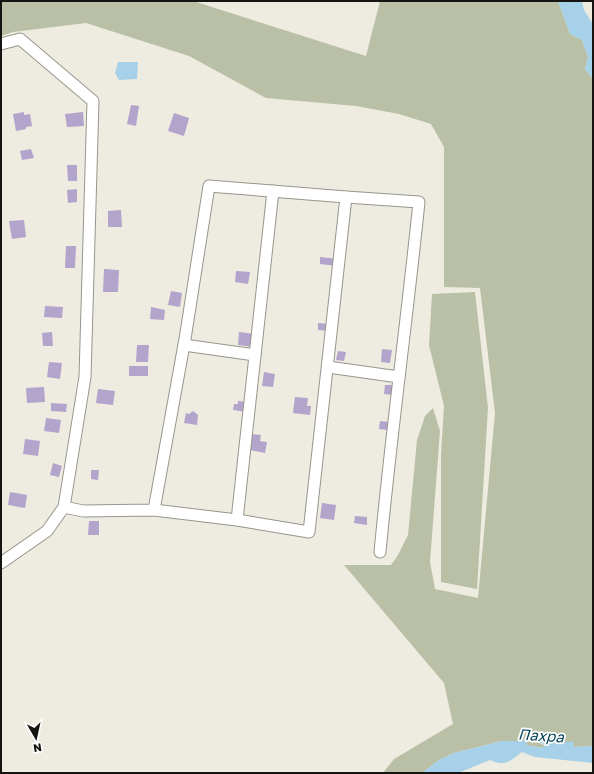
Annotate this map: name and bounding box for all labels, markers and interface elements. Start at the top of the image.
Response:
north arrow [16,718,56,758]
water label: Пахра [518,724,565,746]
text: N [32,741,43,755]

